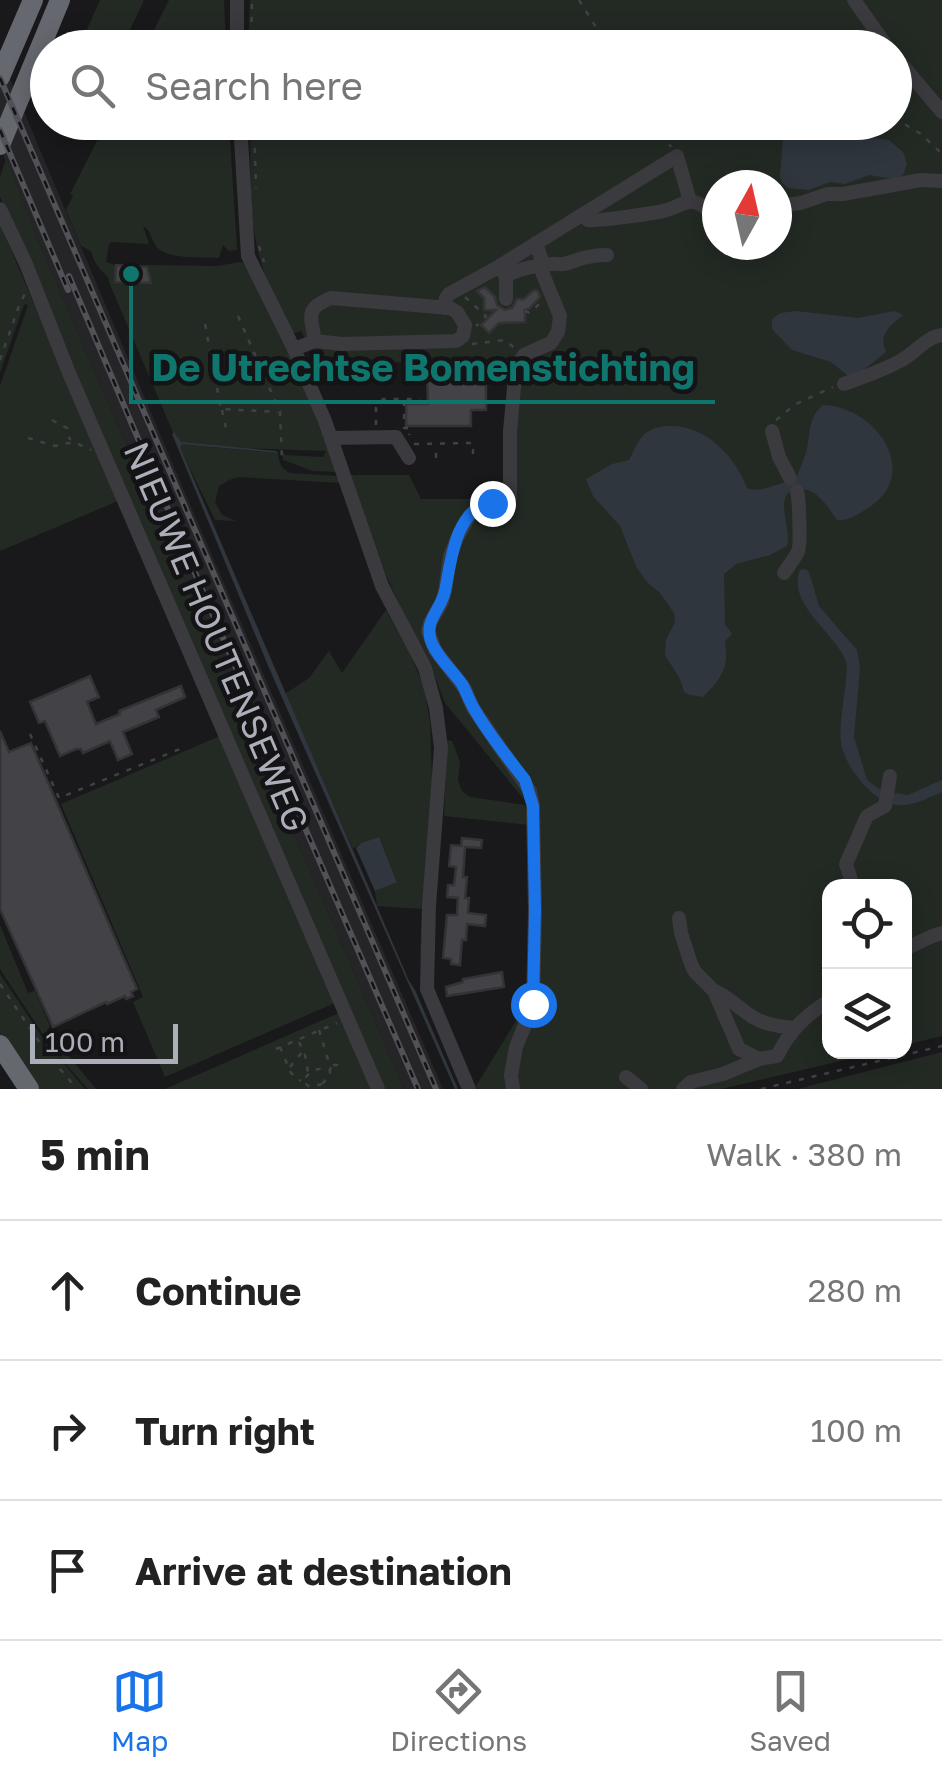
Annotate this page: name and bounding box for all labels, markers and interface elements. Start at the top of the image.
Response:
search box [30,30,912,140]
icon: search [65,58,120,113]
text: Search here [145,63,363,108]
north arrow [702,170,792,260]
callout: De Utrechtse Bomenstichting [131,334,715,402]
text: De Utrechtse Bomenstichting [151,344,695,390]
street label: NIEUWE HOUTENSEWEG [116,436,318,838]
route end [470,481,516,527]
map controls [822,879,912,1059]
button: locate [822,879,912,969]
button: layers [822,969,912,1059]
route start [511,982,557,1028]
scale bar [30,1019,178,1064]
text: 100 m [45,1025,125,1058]
text: 5 min [40,1129,150,1179]
text: Walk · 380 m [706,1135,902,1173]
icon: ahead [40,1263,95,1318]
text: Continue [135,1268,301,1313]
text: 280 m [808,1271,902,1309]
icon: right [40,1403,95,1458]
text: Turn right [135,1408,315,1453]
text: 100 m [810,1411,902,1449]
icon: arrive [40,1543,95,1598]
text: Arrive at destination [135,1548,512,1593]
tab: Map [111,1664,168,1757]
tab: Directions [390,1664,527,1757]
tab: Saved [749,1664,831,1757]

